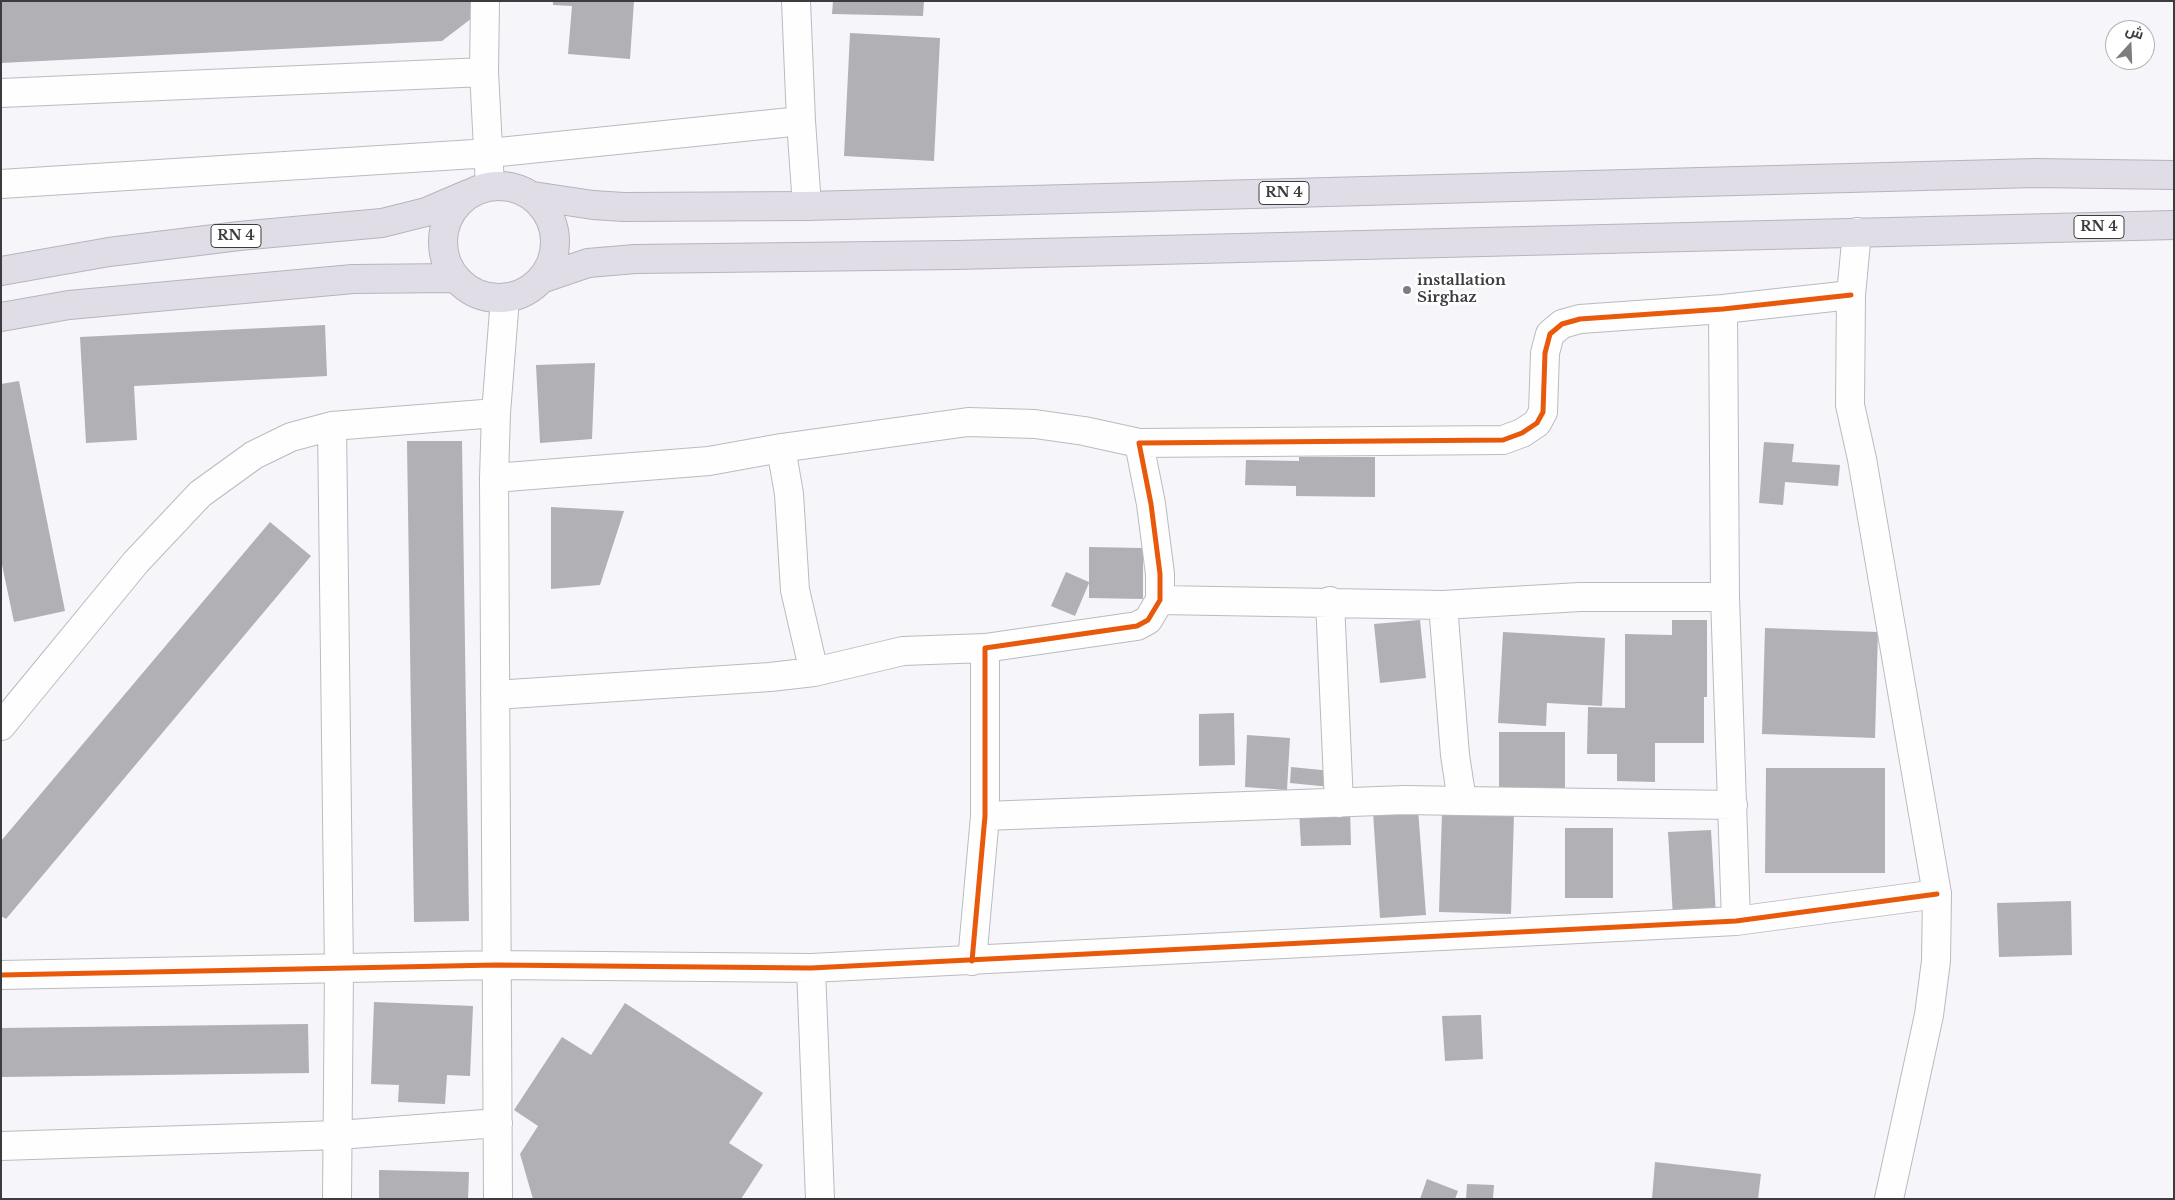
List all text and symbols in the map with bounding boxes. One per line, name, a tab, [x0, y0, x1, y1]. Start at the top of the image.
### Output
north arrow	[2105, 20, 2155, 70]
text: ش	[2123, 20, 2146, 43]
road number: RN 4	[1259, 182, 1309, 204]
road number: RN 4	[2074, 216, 2124, 238]
road number: RN 4	[211, 225, 261, 248]
place label: installation Sirghaz	[1417, 272, 1506, 307]
marker: installation Sirghaz	[1401, 284, 1413, 296]

